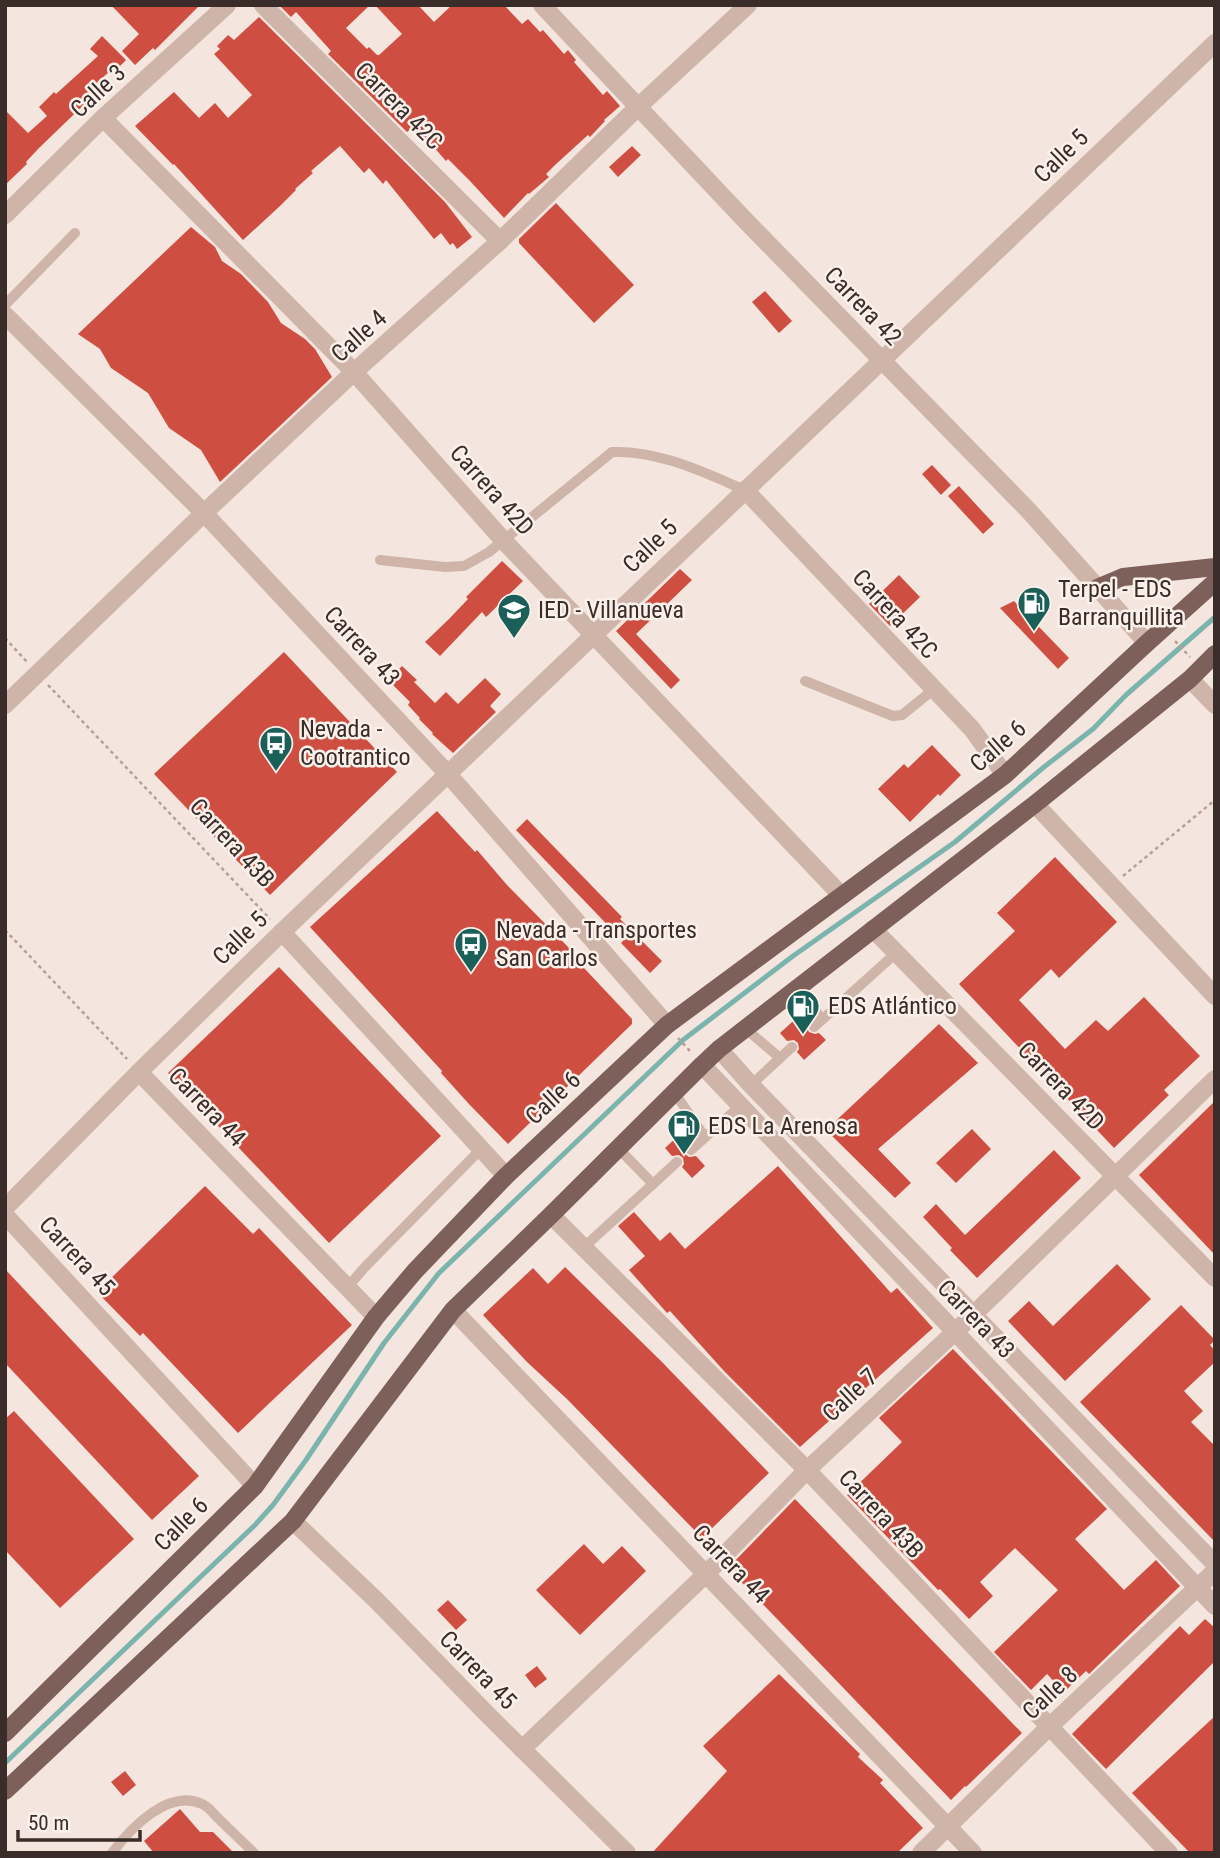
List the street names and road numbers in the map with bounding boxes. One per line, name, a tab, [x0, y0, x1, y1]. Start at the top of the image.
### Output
street label: Carrera 42C	[350, 57, 448, 155]
street label: Calle 3	[65, 59, 131, 123]
street label: Calle 5	[1028, 123, 1094, 189]
street label: Carrera 42	[819, 261, 907, 351]
street label: Calle 4	[326, 304, 393, 368]
street label: Carrera 42D	[444, 439, 540, 541]
street label: Calle 5	[617, 513, 683, 579]
street label: Carrera 42C	[847, 564, 943, 664]
street label: Carrera 43	[318, 601, 406, 691]
street label: Calle 6	[964, 714, 1032, 778]
street label: Carrera 43B	[184, 793, 280, 893]
street label: Calle 5	[207, 905, 273, 971]
street label: Carrera 42D	[1012, 1036, 1110, 1136]
street label: Carrera 44	[163, 1062, 251, 1152]
street label: Calle 6	[520, 1066, 586, 1130]
street label: Carrera 45	[33, 1211, 121, 1301]
street label: Carrera 43	[932, 1274, 1020, 1364]
street label: Calle 7	[817, 1363, 883, 1427]
street label: Carrera 43B	[833, 1464, 929, 1564]
street label: Calle 6	[148, 1491, 214, 1557]
street label: Carrera 44	[687, 1519, 775, 1609]
street label: Carrera 45	[434, 1625, 522, 1715]
street label: Calle 8	[1017, 1661, 1083, 1725]

